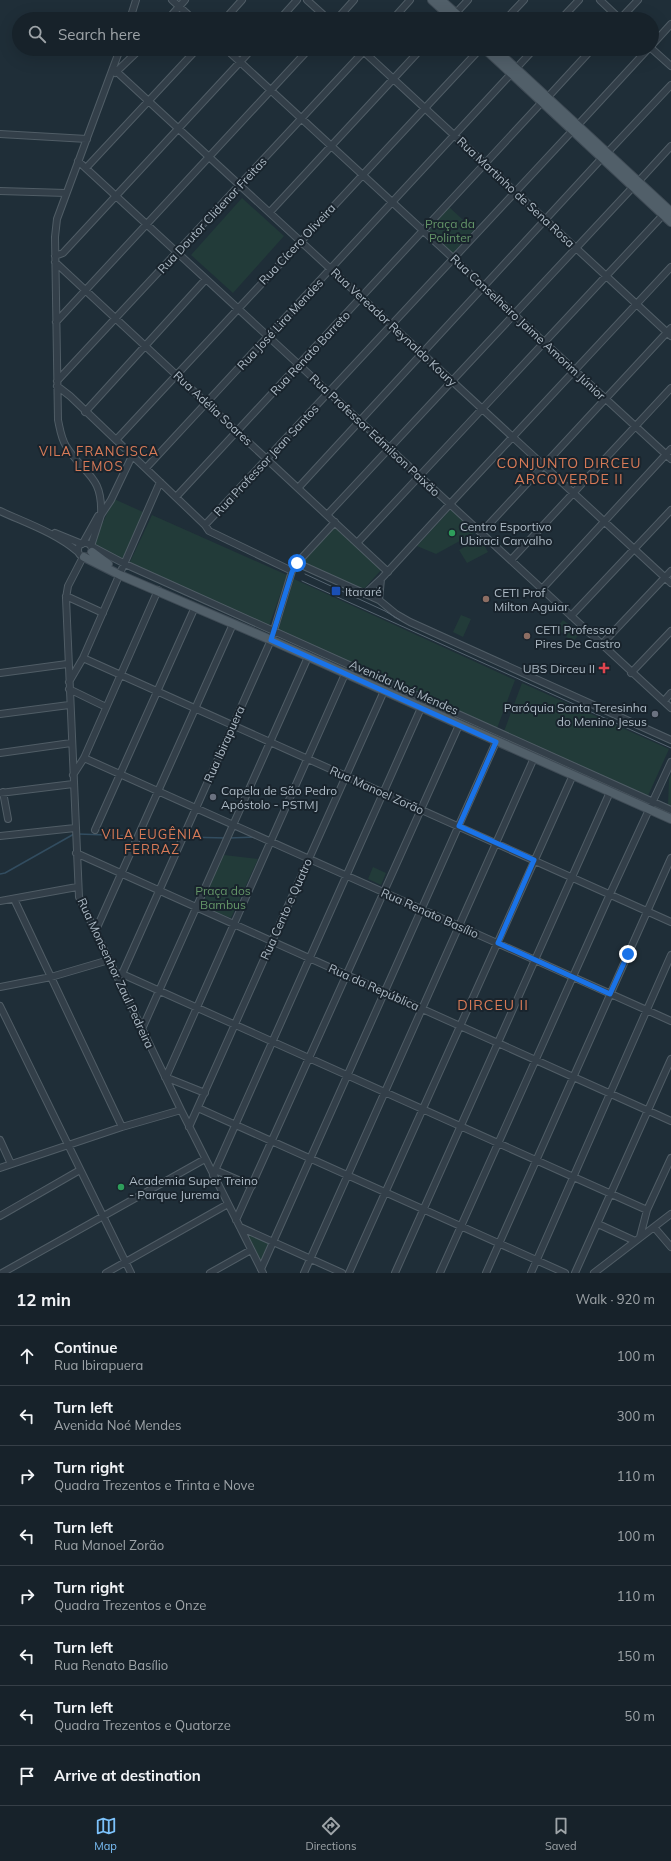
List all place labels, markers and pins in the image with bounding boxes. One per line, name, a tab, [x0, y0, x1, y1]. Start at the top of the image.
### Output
place label: Centro Esportivo Ubiraci Carvalho	[460, 519, 553, 548]
marker: Centro Esportivo Ubiraci Carvalho	[447, 528, 457, 538]
place label: Itararé	[345, 584, 382, 599]
marker: Itararé	[330, 585, 342, 597]
place label: CETI Prof Milton Aguiar	[494, 585, 569, 614]
marker: CETI Prof Milton Aguiar	[481, 594, 491, 604]
place label: CETI Professor Pires De Castro	[535, 622, 621, 651]
marker: CETI Professor Pires De Castro	[522, 631, 532, 641]
place label: UBS Dirceu II	[523, 661, 595, 676]
marker: UBS Dirceu II	[598, 662, 610, 674]
place label: Paróquia Santa Teresinha do Menino Jesus	[504, 700, 647, 729]
marker: Paróquia Santa Teresinha do Menino Jesus	[650, 709, 660, 719]
place label: Capela de São Pedro Apóstolo - PSTMJ	[221, 783, 337, 812]
marker: Capela de São Pedro Apóstolo - PSTMJ	[208, 792, 218, 802]
place label: Academia Super Treino - Parque Jurema	[129, 1173, 258, 1202]
marker: Academia Super Treino - Parque Jurema	[116, 1182, 126, 1192]

